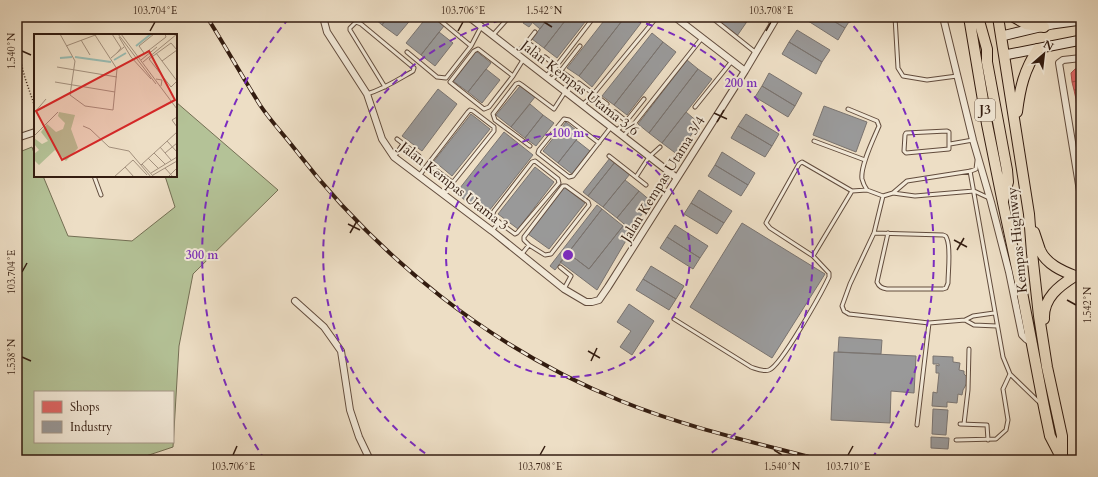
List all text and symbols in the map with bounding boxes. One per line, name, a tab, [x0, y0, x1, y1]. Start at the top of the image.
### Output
text: 103.704°E	[133, 4, 177, 18]
text: 103.706°E	[441, 4, 485, 18]
text: 1.542°N	[526, 4, 563, 18]
text: 103.708°E	[749, 4, 793, 18]
text: 1.540°N	[5, 32, 19, 69]
inset map	[34, 34, 177, 177]
north arrow	[1024, 34, 1064, 74]
street label: Jalan Kempas Utama 3/6	[515, 35, 643, 140]
text: N	[1041, 37, 1057, 55]
text: 200 m	[725, 75, 758, 91]
road number: J3	[975, 99, 995, 121]
street label: Jalan Kempas Utama 3/4	[615, 112, 710, 247]
text: 100 m	[552, 125, 585, 141]
street label: Jalan Kempas Utama 3	[394, 136, 512, 235]
street label: Kempas Highway	[1002, 185, 1032, 294]
text: 300 m	[186, 247, 219, 263]
centre of rings	[561, 248, 575, 262]
text: 103.704°E	[5, 250, 19, 294]
text: 1.542°N	[1081, 286, 1095, 323]
text: 1.538°N	[5, 338, 19, 375]
legend	[34, 391, 174, 443]
text: Shops	[70, 399, 99, 415]
text: Industry	[70, 419, 113, 435]
text: 103.706°E	[211, 460, 255, 474]
text: 103.708°E	[518, 460, 562, 474]
text: 1.540°N	[764, 460, 801, 474]
text: 103.710°E	[826, 460, 870, 474]

